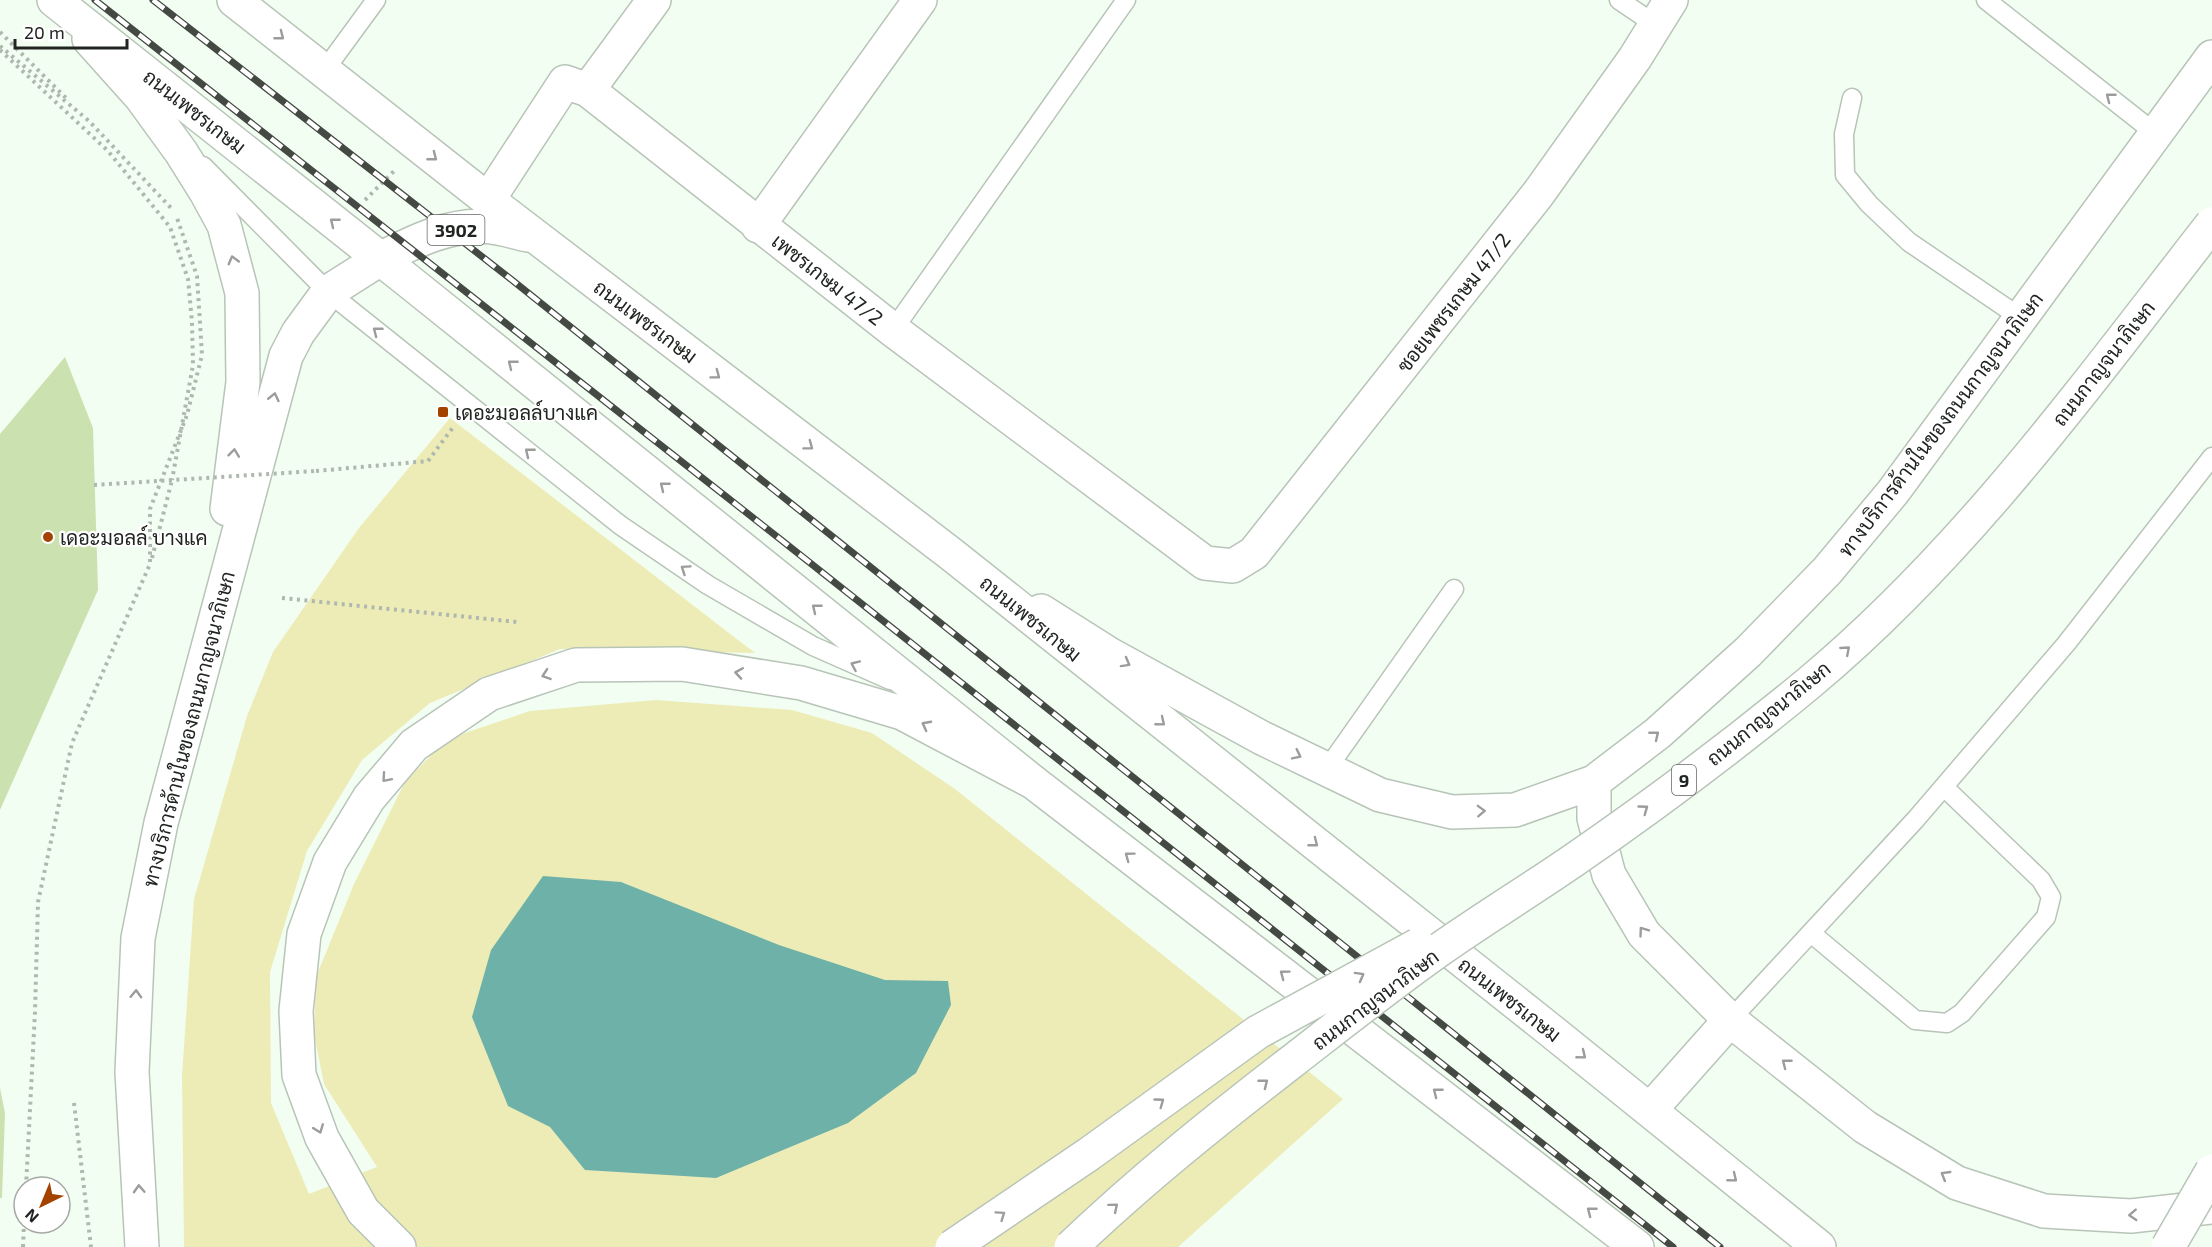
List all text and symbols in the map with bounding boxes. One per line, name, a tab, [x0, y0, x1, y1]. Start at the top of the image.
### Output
scale bar	[15, 12, 128, 50]
text: 20 m	[24, 21, 65, 43]
one-way arrow	[273, 29, 284, 40]
street label: ถนนเพชรเกษม	[139, 64, 251, 158]
one-way arrow	[2105, 94, 2116, 105]
one-way arrow	[426, 149, 437, 160]
road number: 3902	[428, 215, 484, 245]
one-way arrow	[330, 219, 341, 230]
street label: เพชรเกษม 47/2	[768, 228, 888, 330]
street label: ซอยเพชรเกษม 47/2	[1391, 228, 1515, 376]
one-way arrow	[228, 255, 240, 266]
street label: ถนนเพชรเกษม	[590, 274, 702, 368]
street label: ทางบริการด้านในของถนนกาญจนาภิเษก	[1833, 287, 2048, 562]
street label: ถนนกาญจนาภิเษก	[2047, 296, 2160, 431]
one-way arrow	[373, 327, 384, 338]
one-way arrow	[508, 360, 519, 371]
one-way arrow	[709, 367, 720, 378]
one-way arrow	[266, 392, 279, 402]
place label: เดอะมอลล์บางแค	[455, 399, 598, 424]
marker: เดอะมอลล์บางแค	[436, 405, 450, 419]
one-way arrow	[803, 439, 814, 450]
one-way arrow	[227, 449, 240, 458]
one-way arrow	[525, 449, 536, 460]
one-way arrow	[660, 482, 671, 493]
place label: เดอะมอลล์ บางแค	[60, 524, 207, 549]
marker: เดอะมอลล์ บางแค	[41, 530, 55, 544]
one-way arrow	[681, 565, 692, 576]
street label: ทางบริการด้านในของถนนกาญจนาภิเษก	[137, 569, 240, 890]
street label: ถนนเพชรเกษม	[976, 570, 1086, 666]
one-way arrow	[812, 604, 823, 615]
one-way arrow	[1840, 646, 1850, 657]
one-way arrow	[1119, 656, 1130, 667]
street label: ถนนกาญจนาภิเษก	[1701, 656, 1835, 771]
one-way arrow	[850, 660, 861, 672]
one-way arrow	[542, 667, 552, 680]
one-way arrow	[735, 667, 745, 680]
one-way arrow	[1154, 714, 1165, 725]
one-way arrow	[922, 721, 932, 732]
one-way arrow	[1648, 731, 1659, 742]
one-way arrow	[1291, 747, 1302, 759]
road number: 9	[1672, 765, 1696, 795]
one-way arrow	[382, 771, 393, 782]
one-way arrow	[1477, 805, 1486, 818]
one-way arrow	[1637, 806, 1648, 817]
one-way arrow	[1307, 835, 1318, 846]
one-way arrow	[1125, 852, 1136, 863]
one-way arrow	[1639, 926, 1650, 937]
street label: ถนนกาญจนาภิเษก	[1307, 944, 1444, 1055]
street label: ถนนเพชรเกษม	[1454, 952, 1566, 1046]
one-way arrow	[1280, 971, 1291, 982]
one-way arrow	[1354, 972, 1365, 983]
one-way arrow	[129, 989, 142, 998]
one-way arrow	[1575, 1048, 1586, 1059]
one-way arrow	[1781, 1060, 1792, 1071]
one-way arrow	[1258, 1079, 1269, 1090]
one-way arrow	[1433, 1088, 1444, 1099]
one-way arrow	[1154, 1098, 1165, 1109]
one-way arrow	[312, 1123, 324, 1134]
one-way arrow	[1727, 1170, 1738, 1181]
one-way arrow	[1941, 1171, 1951, 1183]
north arrow	[12, 1175, 72, 1235]
one-way arrow	[133, 1184, 146, 1193]
one-way arrow	[1107, 1203, 1118, 1214]
text: N	[21, 1205, 42, 1227]
one-way arrow	[1587, 1208, 1598, 1219]
one-way arrow	[2129, 1209, 2138, 1222]
one-way arrow	[994, 1211, 1005, 1222]

